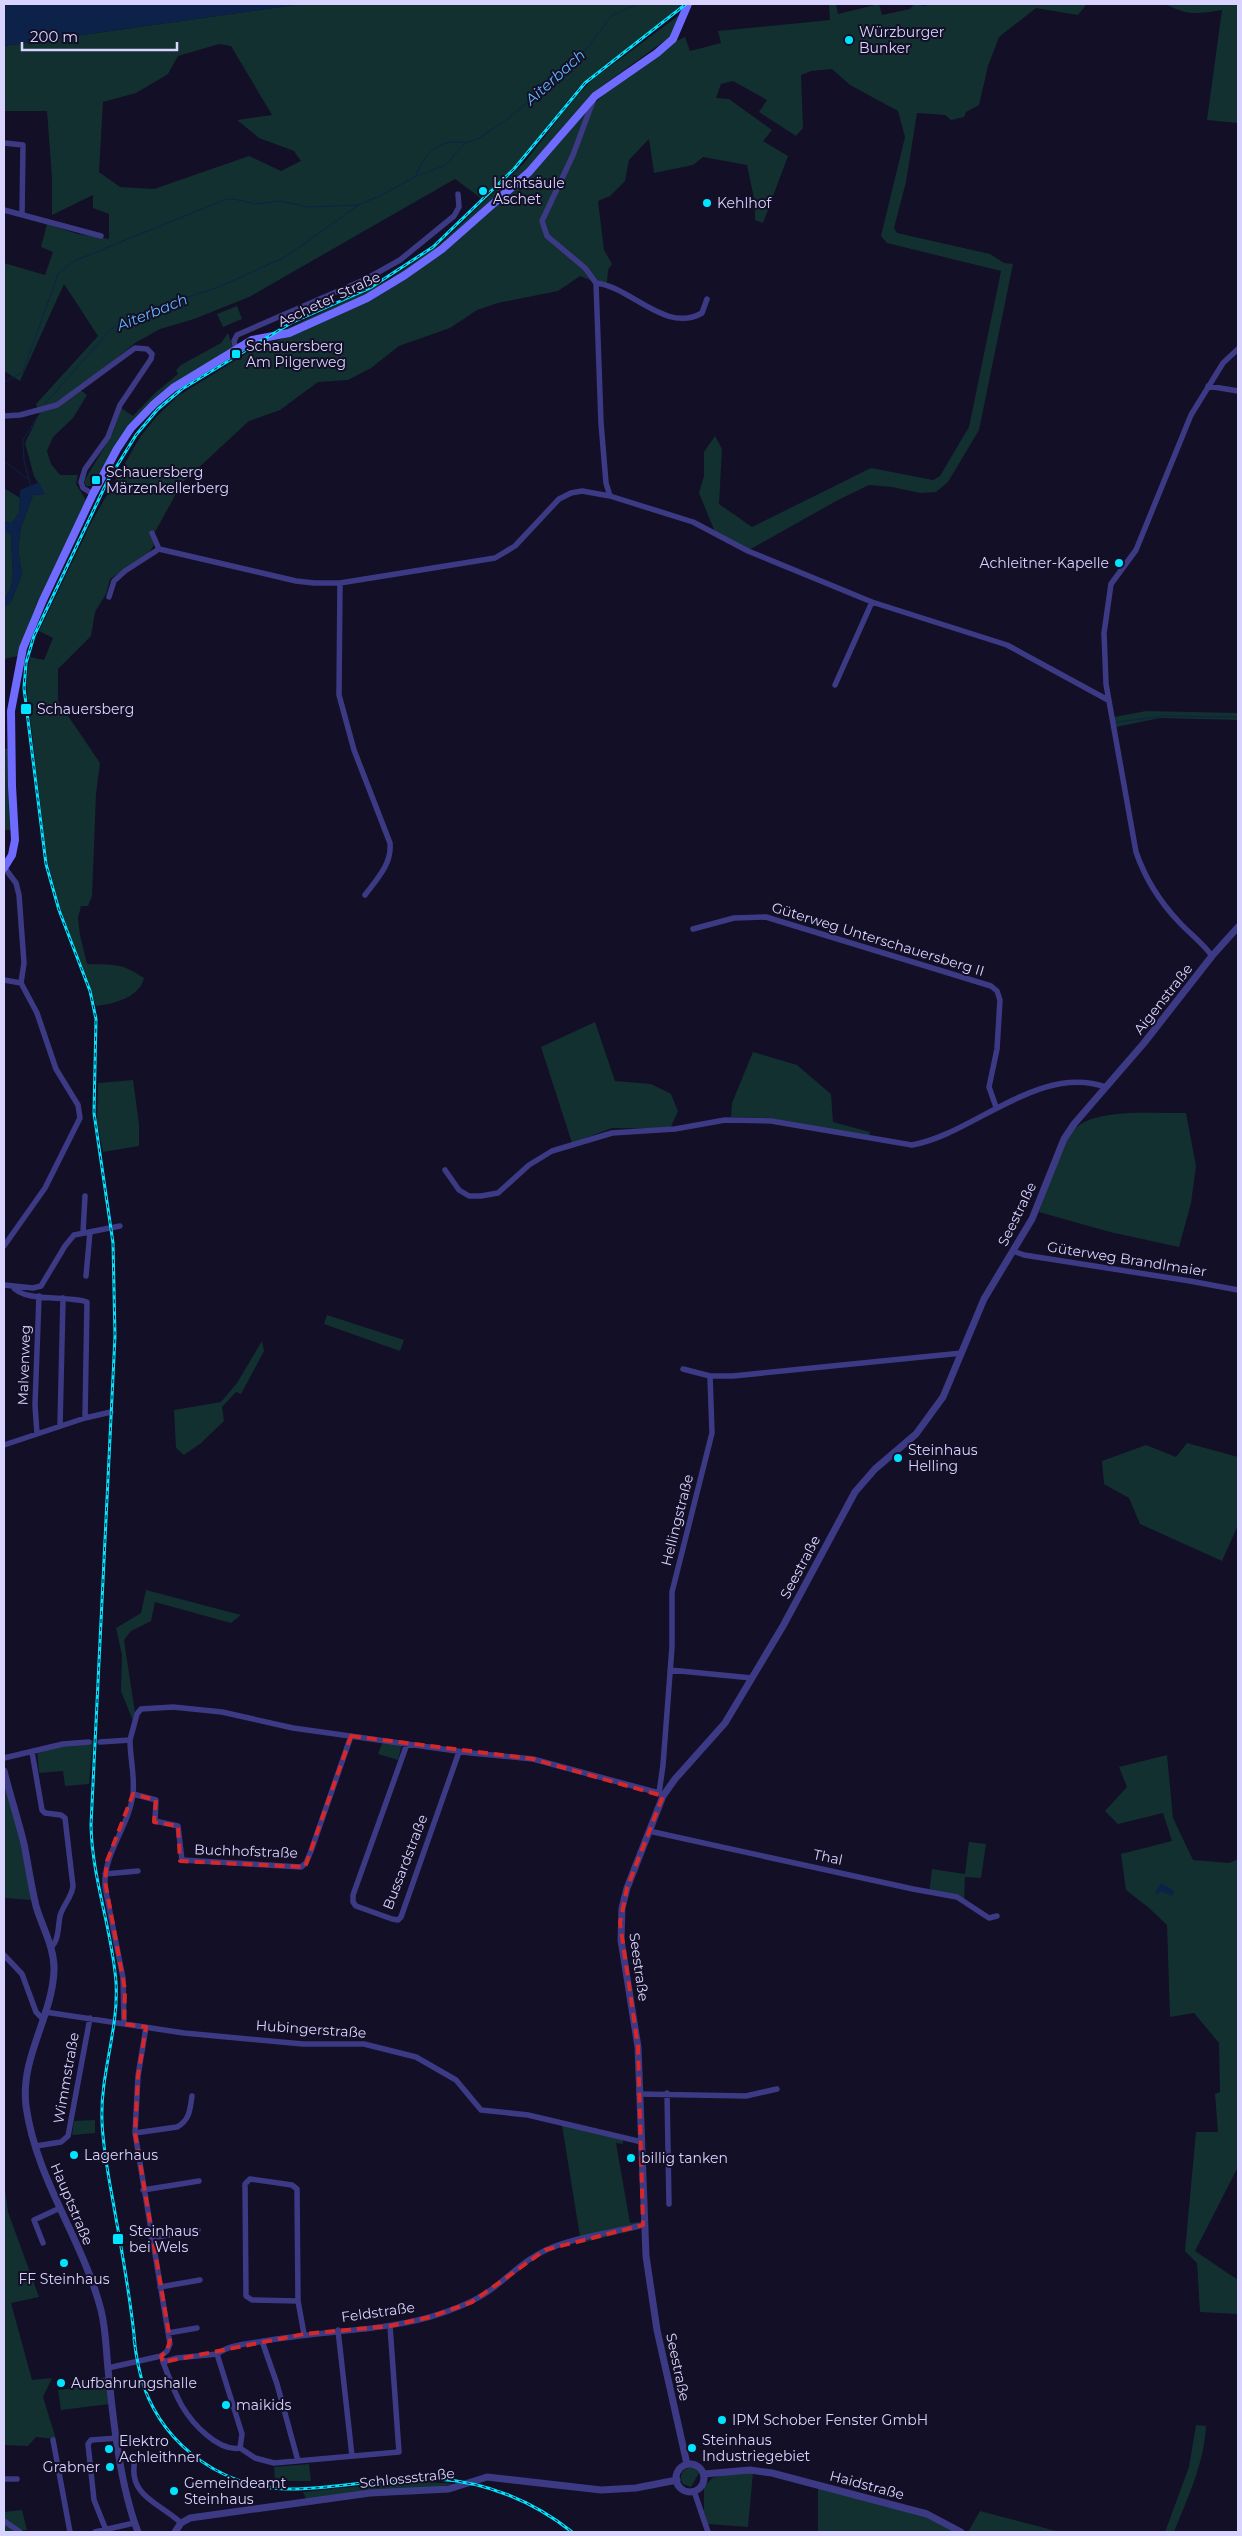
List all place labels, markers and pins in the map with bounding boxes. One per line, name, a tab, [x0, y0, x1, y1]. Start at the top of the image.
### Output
place label: Würzburger Bunker	[859, 23, 945, 57]
marker: Würzburger Bunker	[843, 34, 855, 46]
place label: Lichtsäule Aschet	[493, 174, 565, 208]
marker: Lichtsäule Aschet	[477, 185, 489, 197]
place label: Kehlhof	[717, 194, 773, 212]
marker: Kehlhof	[701, 197, 713, 209]
place label: Schauersberg Am Pilgerweg	[246, 337, 346, 371]
marker: Schauersberg Am Pilgerweg	[230, 348, 242, 360]
place label: Schauersberg Märzenkellerberg	[106, 463, 229, 497]
marker: Schauersberg Märzenkellerberg	[90, 474, 102, 486]
place label: Achleitner-Kapelle	[980, 554, 1109, 572]
marker: Achleitner-Kapelle	[1113, 557, 1125, 569]
place label: Schauersberg	[37, 700, 134, 718]
marker: Schauersberg	[19, 702, 33, 716]
place label: Steinhaus Helling	[908, 1441, 978, 1475]
marker: Steinhaus Helling	[892, 1452, 904, 1464]
place label: Lagerhaus	[84, 2146, 158, 2164]
marker: Lagerhaus	[68, 2149, 80, 2161]
place label: billig tanken	[641, 2149, 728, 2167]
marker: billig tanken	[625, 2152, 637, 2164]
place label: Steinhaus bei Wels	[129, 2222, 199, 2256]
marker: Steinhaus bei Wels	[111, 2232, 125, 2246]
marker: FF Steinhaus	[58, 2257, 70, 2269]
place label: FF Steinhaus	[18, 2270, 110, 2288]
place label: Aufbahrungshalle	[71, 2374, 197, 2392]
marker: Aufbahrungshalle	[55, 2377, 67, 2389]
place label: maikids	[236, 2396, 292, 2414]
marker: maikids	[220, 2399, 232, 2411]
place label: IPM Schober Fenster GmbH	[732, 2411, 928, 2429]
marker: IPM Schober Fenster GmbH	[716, 2414, 728, 2426]
place label: Steinhaus Industriegebiet	[702, 2431, 811, 2465]
place label: Elektro Achleithner	[119, 2432, 201, 2466]
marker: Steinhaus Industriegebiet	[686, 2442, 698, 2454]
marker: Elektro Achleithner	[103, 2443, 115, 2455]
place label: Grabner	[43, 2458, 100, 2476]
marker: Grabner	[104, 2461, 116, 2473]
place label: Gemeindeamt Steinhaus	[184, 2474, 287, 2508]
marker: Gemeindeamt Steinhaus	[168, 2485, 180, 2497]

